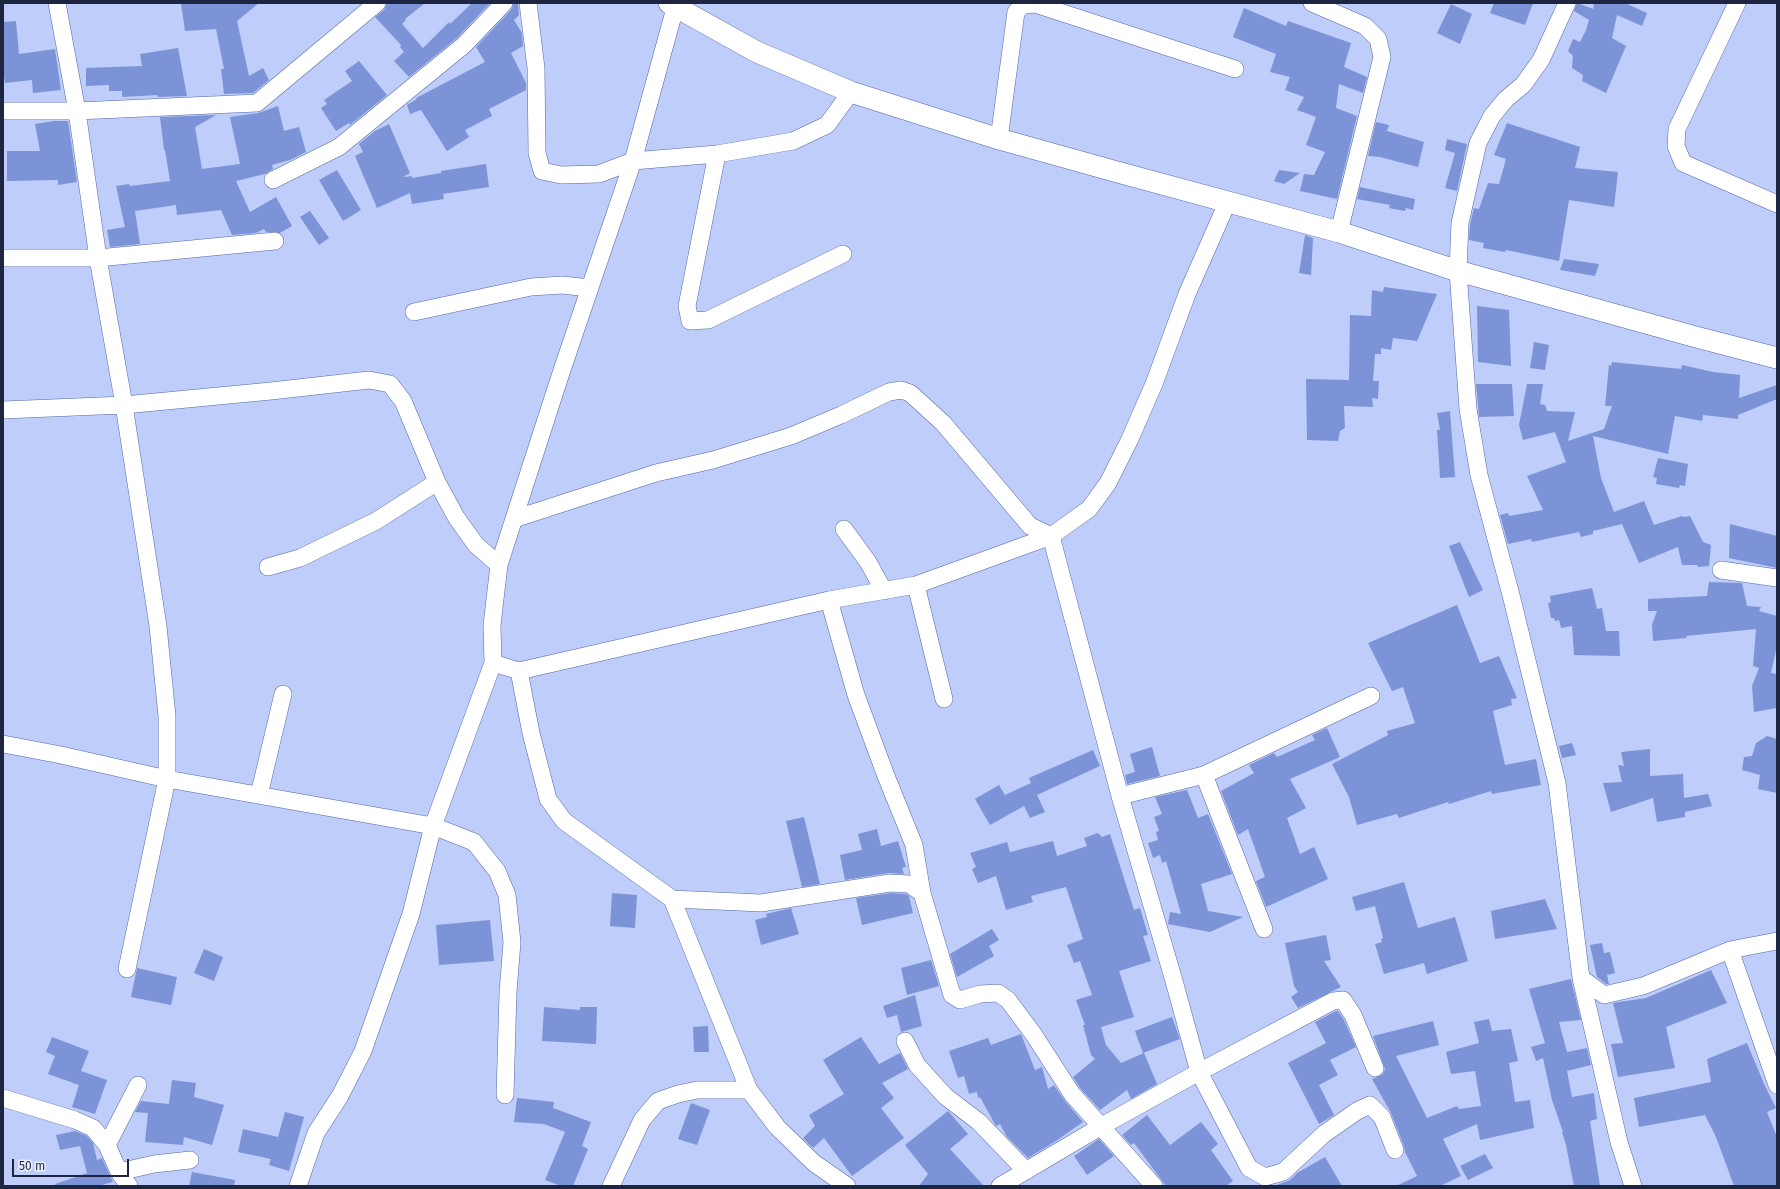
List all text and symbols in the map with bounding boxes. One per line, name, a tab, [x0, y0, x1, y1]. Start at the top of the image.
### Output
scale bar	[14, 1151, 131, 1177]
text: 50 m	[19, 1159, 45, 1173]

